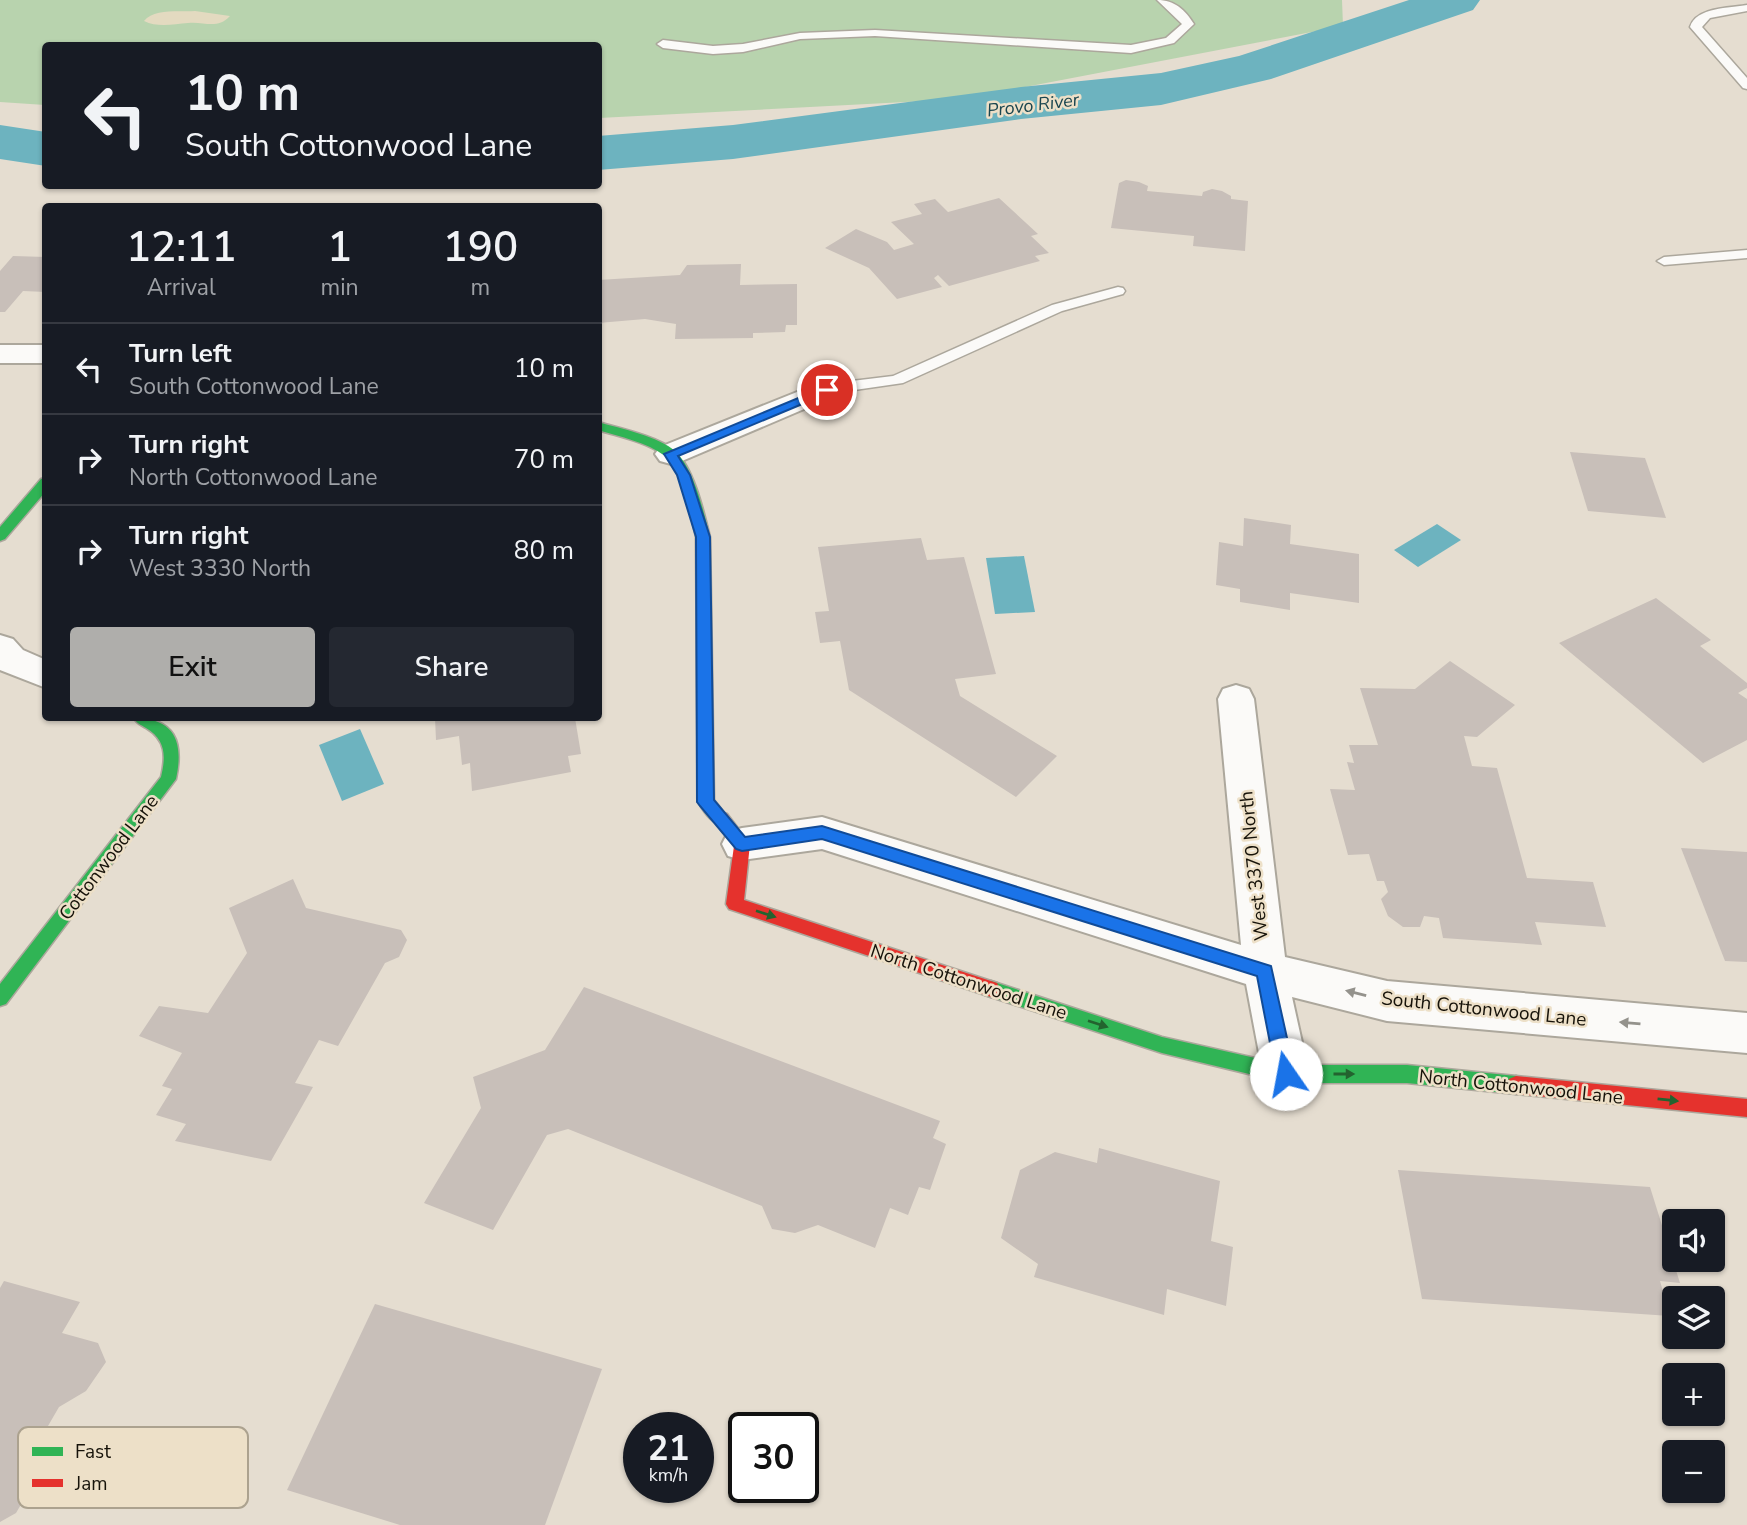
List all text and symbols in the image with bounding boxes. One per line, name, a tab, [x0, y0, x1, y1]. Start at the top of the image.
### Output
text: 10 m	[185, 60, 300, 127]
icon: left	[70, 70, 161, 161]
water label: Provo River	[986, 87, 1081, 123]
text: South Cottonwood Lane	[185, 124, 532, 167]
text: 12:11	[126, 219, 237, 276]
text: 1	[327, 219, 352, 276]
text: 190	[442, 219, 518, 276]
text: Arrival	[147, 272, 216, 303]
text: min	[321, 272, 359, 303]
text: m	[470, 272, 490, 303]
text: Turn left	[129, 336, 232, 371]
icon: left	[70, 350, 108, 388]
text: 10 m	[514, 351, 574, 386]
pin	[797, 360, 857, 420]
text: South Cottonwood Lane	[129, 371, 379, 402]
icon: arrive	[808, 371, 846, 409]
text: Turn right	[129, 427, 248, 462]
icon: right	[70, 441, 108, 479]
text: 70 m	[514, 442, 574, 477]
text: North Cottonwood Lane	[129, 462, 378, 493]
text: Turn right	[129, 518, 248, 553]
icon: right	[70, 532, 108, 570]
text: 80 m	[514, 533, 574, 568]
text: West 3330 North	[129, 553, 311, 584]
button: Exit	[70, 627, 315, 707]
button: Share	[329, 627, 574, 707]
street label: Cottonwood Lane	[53, 789, 165, 926]
street label: West 3370 North	[1233, 790, 1275, 942]
one-way arrow	[755, 910, 776, 920]
street label: North Cottonwood Lane	[867, 938, 1070, 1026]
street label: South Cottonwood Lane	[1380, 985, 1588, 1033]
one-way arrow	[1344, 987, 1366, 998]
one-way arrow	[1619, 1017, 1641, 1028]
one-way arrow	[1088, 1019, 1109, 1029]
position arrow	[1249, 1037, 1323, 1111]
street label: North Cottonwood Lane	[1417, 1063, 1624, 1111]
one-way arrow	[1333, 1068, 1355, 1080]
one-way arrow	[1657, 1095, 1679, 1106]
map controls	[1662, 1209, 1725, 1503]
button: sound	[1662, 1209, 1725, 1272]
button: layers	[1662, 1286, 1725, 1349]
button: +	[1662, 1363, 1725, 1426]
speed limit sign: 30	[728, 1412, 819, 1503]
text: 21	[647, 1425, 690, 1472]
legend	[18, 1427, 248, 1508]
text: Fast	[75, 1439, 111, 1465]
button: −	[1662, 1440, 1725, 1503]
text: km/h	[649, 1463, 688, 1487]
text: Jam	[74, 1471, 108, 1497]

